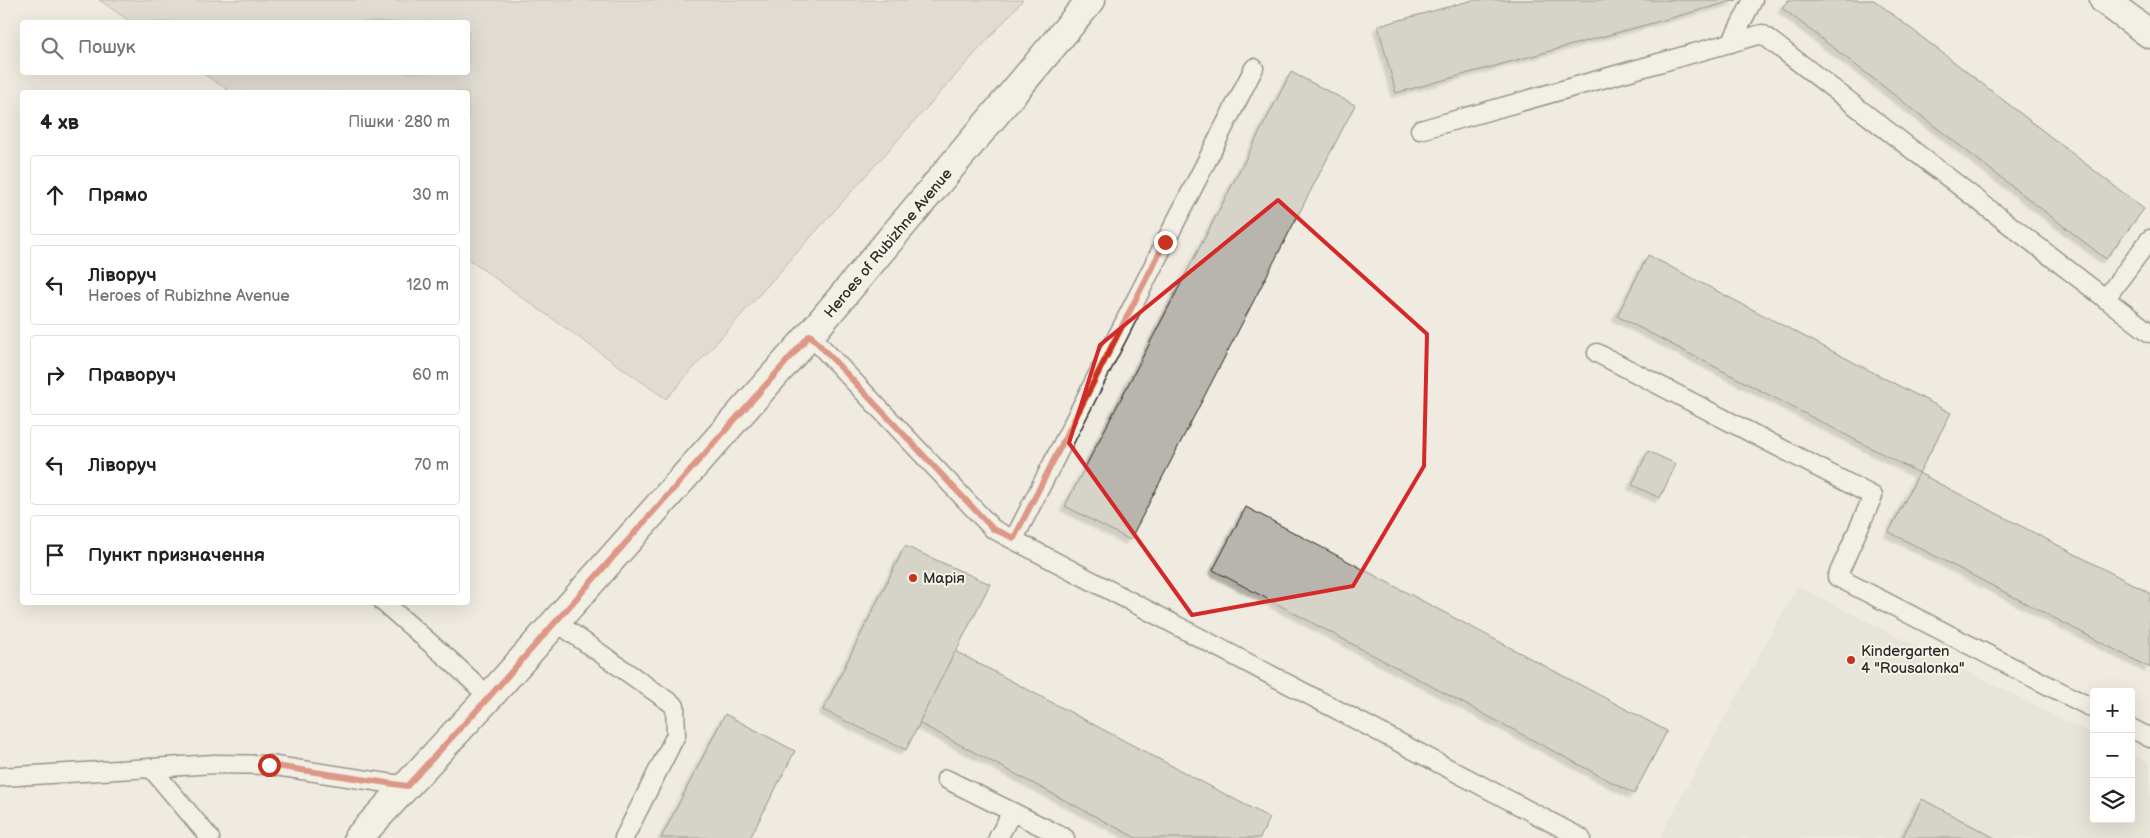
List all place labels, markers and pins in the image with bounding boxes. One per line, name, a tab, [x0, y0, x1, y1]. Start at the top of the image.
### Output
place label: Марія	[923, 569, 965, 588]
marker: Марія	[907, 572, 919, 584]
place label: Kindergarten 4 "Rousalonka"	[1861, 642, 1965, 678]
marker: Kindergarten 4 "Rousalonka"	[1845, 654, 1857, 666]

